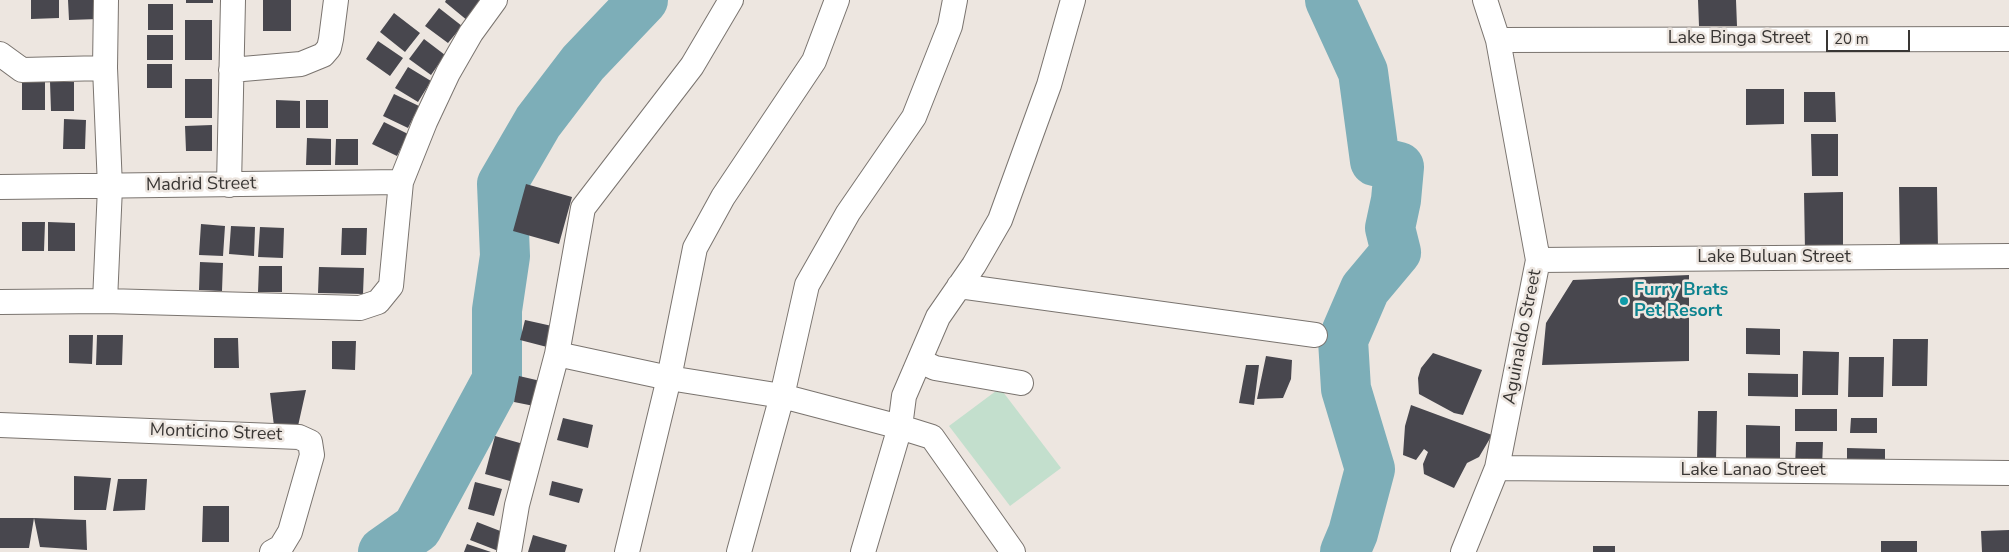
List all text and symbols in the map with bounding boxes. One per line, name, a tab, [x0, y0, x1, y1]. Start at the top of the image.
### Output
scale bar	[1829, 20, 1913, 52]
street label: Lake Binga Street	[1668, 28, 1810, 50]
text: 20 m	[1834, 29, 1869, 49]
street label: Madrid Street	[146, 173, 256, 197]
street label: Lake Buluan Street	[1697, 247, 1851, 269]
street label: Aguinaldo Street	[1499, 268, 1547, 406]
place label: Furry Brats Pet Resort	[1634, 280, 1728, 322]
marker: Furry Brats Pet Resort	[1618, 295, 1630, 307]
street label: Monticino Street	[149, 420, 283, 446]
street label: Lake Lanao Street	[1680, 460, 1826, 482]

